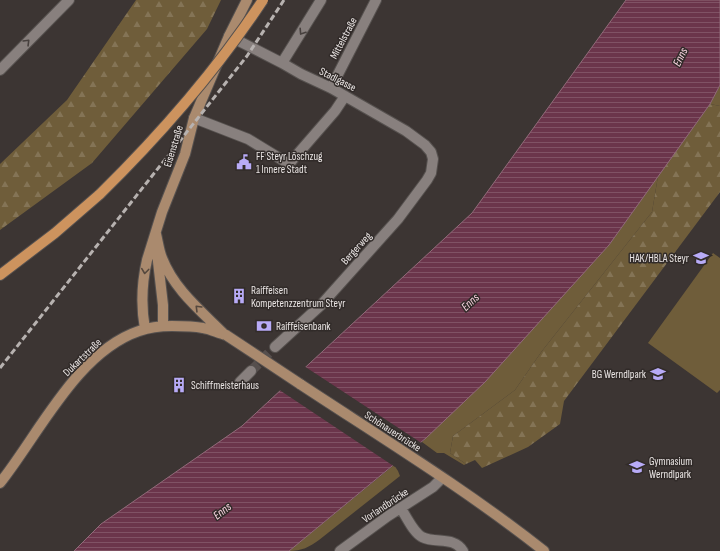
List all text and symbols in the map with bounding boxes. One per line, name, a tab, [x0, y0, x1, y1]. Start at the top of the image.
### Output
street label: Mittelstraße	[327, 15, 360, 61]
one-way arrow	[300, 28, 307, 35]
one-way arrow	[22, 39, 30, 47]
water label: Enns	[670, 45, 692, 69]
street label: Stadlgasse	[317, 65, 358, 94]
street label: Eisenstraße	[161, 124, 186, 169]
place label: FF Steyr Löschzug 1 Innere Stadt	[256, 150, 323, 176]
public building icon: FF Steyr Löschzug 1 Innere Stadt	[235, 153, 253, 171]
street label: Bergerweg	[338, 229, 375, 267]
school or university icon: HAK/HBLA Steyr	[692, 249, 710, 267]
place label: HAK/HBLA Steyr	[629, 252, 689, 265]
one-way arrow	[141, 268, 150, 274]
place label: Raiffeisen Kompetenzzentrum Steyr	[251, 284, 345, 310]
building icon: Raiffeisen Kompetenzzentrum Steyr	[230, 287, 248, 305]
water label: Enns	[458, 290, 483, 314]
one-way arrow	[195, 305, 203, 313]
bank icon: Raiffeisenbank	[255, 317, 273, 335]
place label: Raiffeisenbank	[276, 320, 331, 333]
street label: Dukartstraße	[60, 336, 104, 379]
school or university icon: BG Werndlpark	[649, 365, 667, 383]
place label: BG Werndlpark	[592, 368, 647, 381]
building icon: Schiffmeisterhaus	[170, 376, 188, 394]
place label: Schiffmeisterhaus	[191, 379, 259, 392]
street label: Schönauerbrücke	[362, 408, 423, 454]
place label: Gymnasium Werndlpark	[649, 455, 692, 481]
school or university icon: Gymnasium Werndlpark	[628, 458, 646, 476]
street label: Vorlandbrücke	[360, 485, 411, 526]
water label: Enns	[210, 499, 235, 523]

